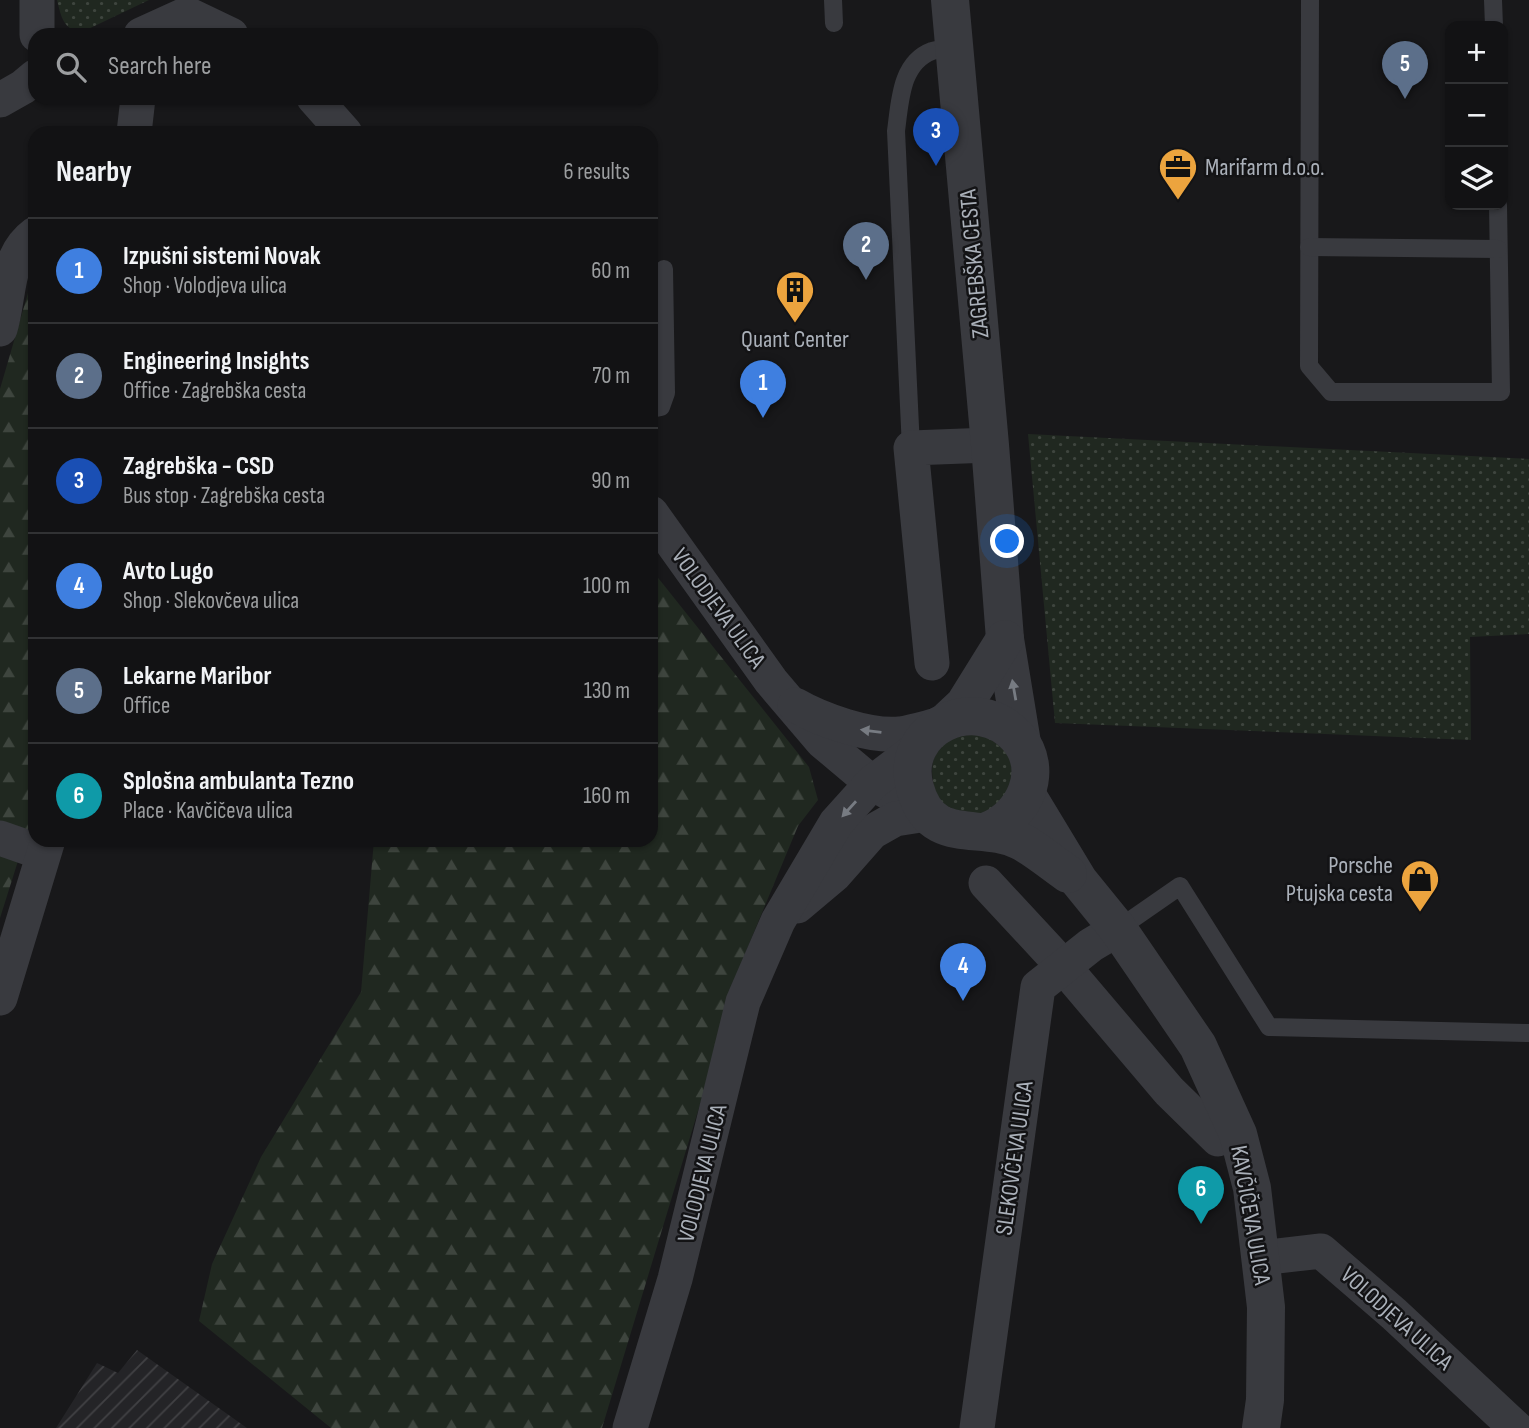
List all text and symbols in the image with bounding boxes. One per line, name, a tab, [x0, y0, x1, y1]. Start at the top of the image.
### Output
map controls	[1445, 21, 1508, 210]
button: +	[1445, 21, 1508, 84]
search box	[28, 28, 658, 105]
pin: 5	[1382, 41, 1428, 99]
icon: search	[52, 48, 90, 86]
text: Search here	[108, 51, 211, 82]
button: −	[1445, 84, 1508, 147]
pin: 3	[913, 108, 959, 166]
office icon: Marifarm d.o.o.	[1157, 146, 1199, 201]
button: layers	[1445, 147, 1508, 210]
place label: Marifarm d.o.o.	[1205, 153, 1325, 182]
text: Nearby	[56, 154, 132, 190]
text: 6 results	[564, 158, 630, 186]
street label: ZAGREBŠKA CESTA	[953, 187, 995, 340]
pin: 2	[843, 222, 889, 280]
text: Izpušni sistemi Novak	[123, 241, 321, 272]
text: 1	[74, 257, 84, 285]
text: 60 m	[591, 257, 630, 285]
building icon: Quant Center	[774, 269, 816, 324]
text: Shop · Volodjeva ulica	[123, 272, 287, 300]
place label: Quant Center	[741, 325, 849, 354]
text: Engineering Insights	[123, 346, 310, 377]
pin: 1	[740, 360, 786, 418]
text: 2	[74, 362, 84, 390]
text: 70 m	[592, 362, 630, 390]
text: Office · Zagrebška cesta	[123, 377, 306, 405]
text: Zagrebška - CSD	[123, 451, 274, 482]
text: 3	[74, 467, 84, 495]
text: 90 m	[591, 467, 630, 495]
text: Bus stop · Zagrebška cesta	[123, 482, 325, 510]
your location	[990, 524, 1024, 558]
street label: VOLODJEVA ULICA	[665, 543, 772, 674]
text: Avto Lugo	[123, 556, 214, 587]
text: 4	[74, 572, 84, 600]
text: 100 m	[583, 572, 630, 600]
text: Shop · Slekovčeva ulica	[123, 587, 299, 615]
text: Lekarne Maribor	[123, 661, 272, 692]
text: 5	[74, 677, 84, 705]
text: 130 m	[584, 677, 630, 705]
one-way arrow	[1008, 679, 1019, 701]
text: Office	[123, 692, 170, 720]
one-way arrow	[860, 725, 882, 736]
text: Splošna ambulanta Tezno	[123, 766, 354, 797]
text: 6	[74, 782, 84, 810]
text: 160 m	[583, 782, 630, 810]
text: Place · Kavčičeva ulica	[123, 797, 293, 825]
one-way arrow	[841, 800, 857, 818]
place label: Porsche Ptujska cesta	[1286, 851, 1393, 908]
shop icon: Porsche Ptujska cesta	[1399, 858, 1441, 913]
pin: 4	[940, 943, 986, 1001]
street label: SLEKOVČEVA ULICA	[989, 1079, 1040, 1237]
street label: VOLODJEVA ULICA	[671, 1100, 734, 1245]
street label: KAVČIČEVA ULICA	[1224, 1143, 1277, 1288]
pin: 6	[1178, 1166, 1224, 1224]
street label: VOLODJEVA ULICA	[1335, 1260, 1459, 1377]

